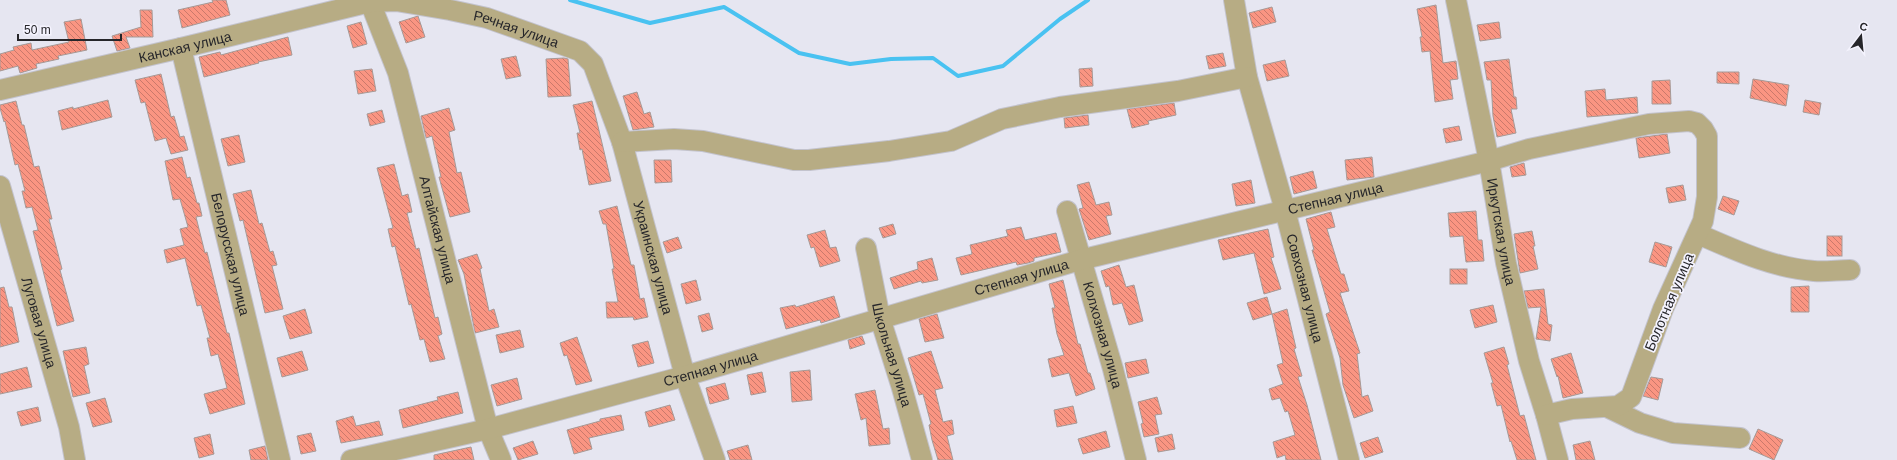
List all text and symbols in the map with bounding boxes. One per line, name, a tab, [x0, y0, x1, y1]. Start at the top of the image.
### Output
street label: Речная улица	[472, 7, 561, 51]
scale bar	[18, 16, 121, 42]
north arrow	[1841, 16, 1881, 56]
text: С	[1858, 20, 1869, 33]
text: 50 m	[24, 23, 51, 37]
street label: Канская улица	[137, 28, 233, 66]
street label: Алтайская улица	[416, 174, 459, 286]
street label: Иркутская улица	[1484, 177, 1519, 287]
street label: Степная улица	[1286, 179, 1385, 217]
street label: Белорусская улица	[208, 191, 253, 317]
street label: Украинская улица	[630, 199, 676, 316]
street label: Совхозная улица	[1283, 232, 1327, 344]
street label: Болотная улица	[1641, 251, 1697, 353]
street label: Степная улица	[972, 256, 1070, 299]
street label: Луговая улица	[18, 275, 60, 370]
street label: Колхозная улица	[1080, 280, 1126, 390]
street label: Школьная улица	[869, 302, 915, 409]
street label: Степная улица	[662, 347, 760, 389]

